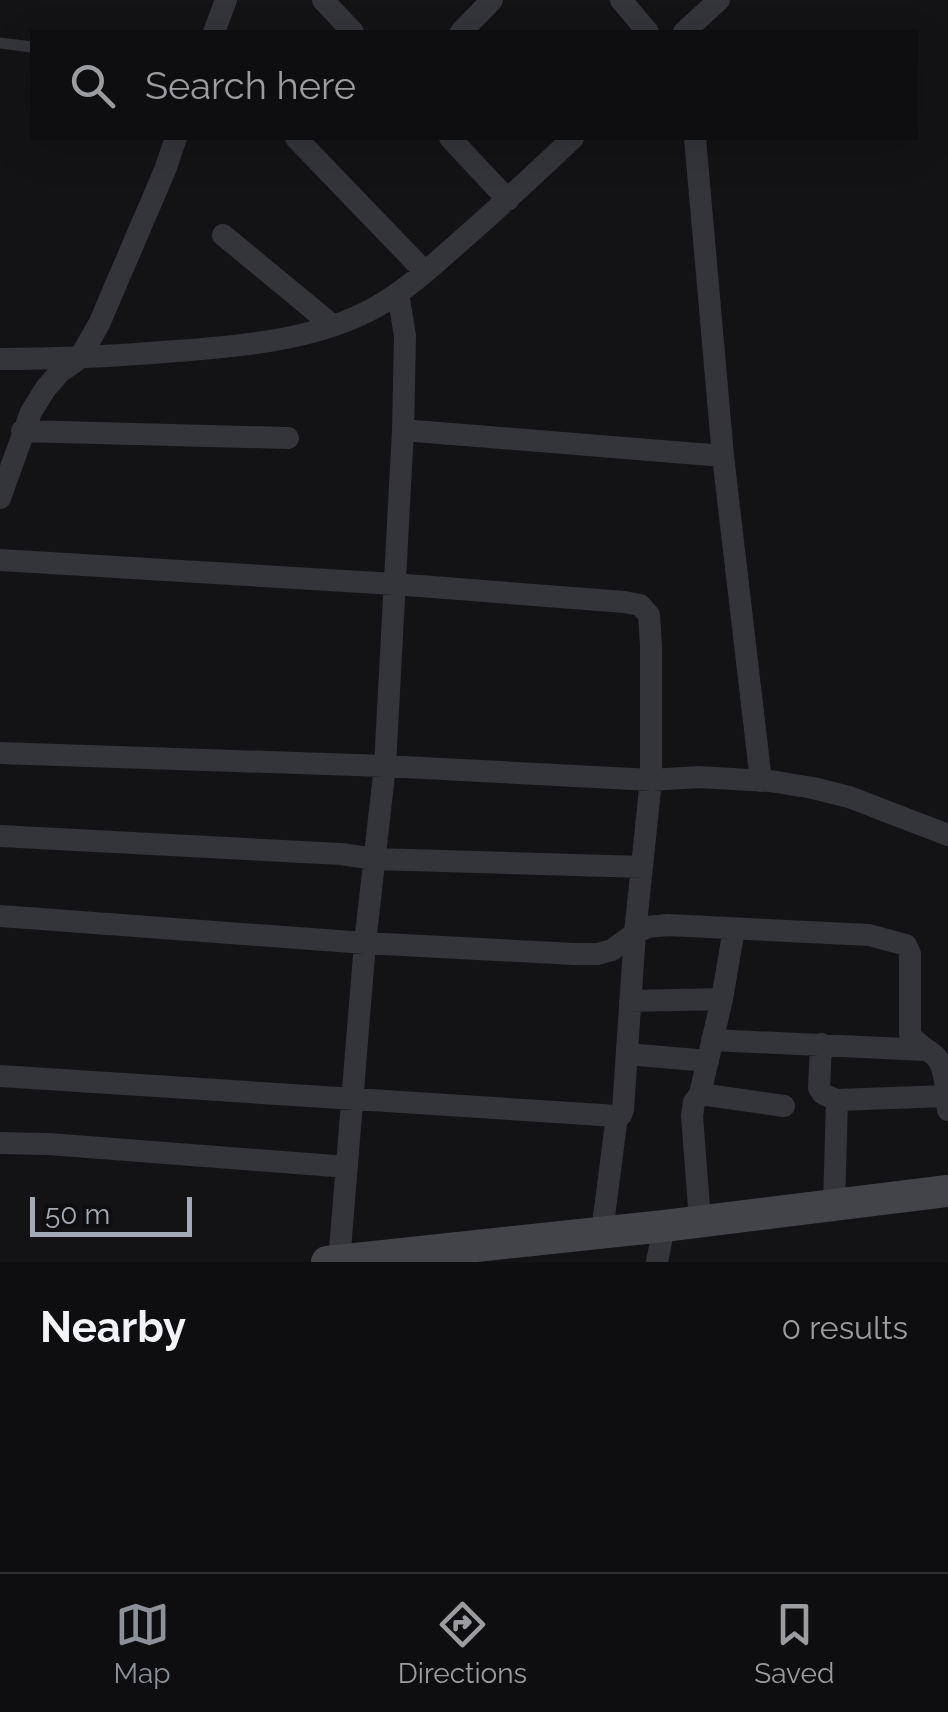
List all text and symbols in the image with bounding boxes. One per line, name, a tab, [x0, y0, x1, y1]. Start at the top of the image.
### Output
search box	[30, 30, 918, 140]
icon: search	[65, 58, 120, 113]
text: Search here	[145, 63, 356, 108]
scale bar	[30, 1192, 192, 1236]
text: 50 m	[45, 1198, 110, 1231]
text: Nearby	[40, 1303, 186, 1352]
text: 0 results	[781, 1309, 908, 1346]
tab: Map	[114, 1597, 171, 1690]
tab: Directions	[398, 1597, 527, 1690]
tab: Saved	[754, 1597, 834, 1690]

